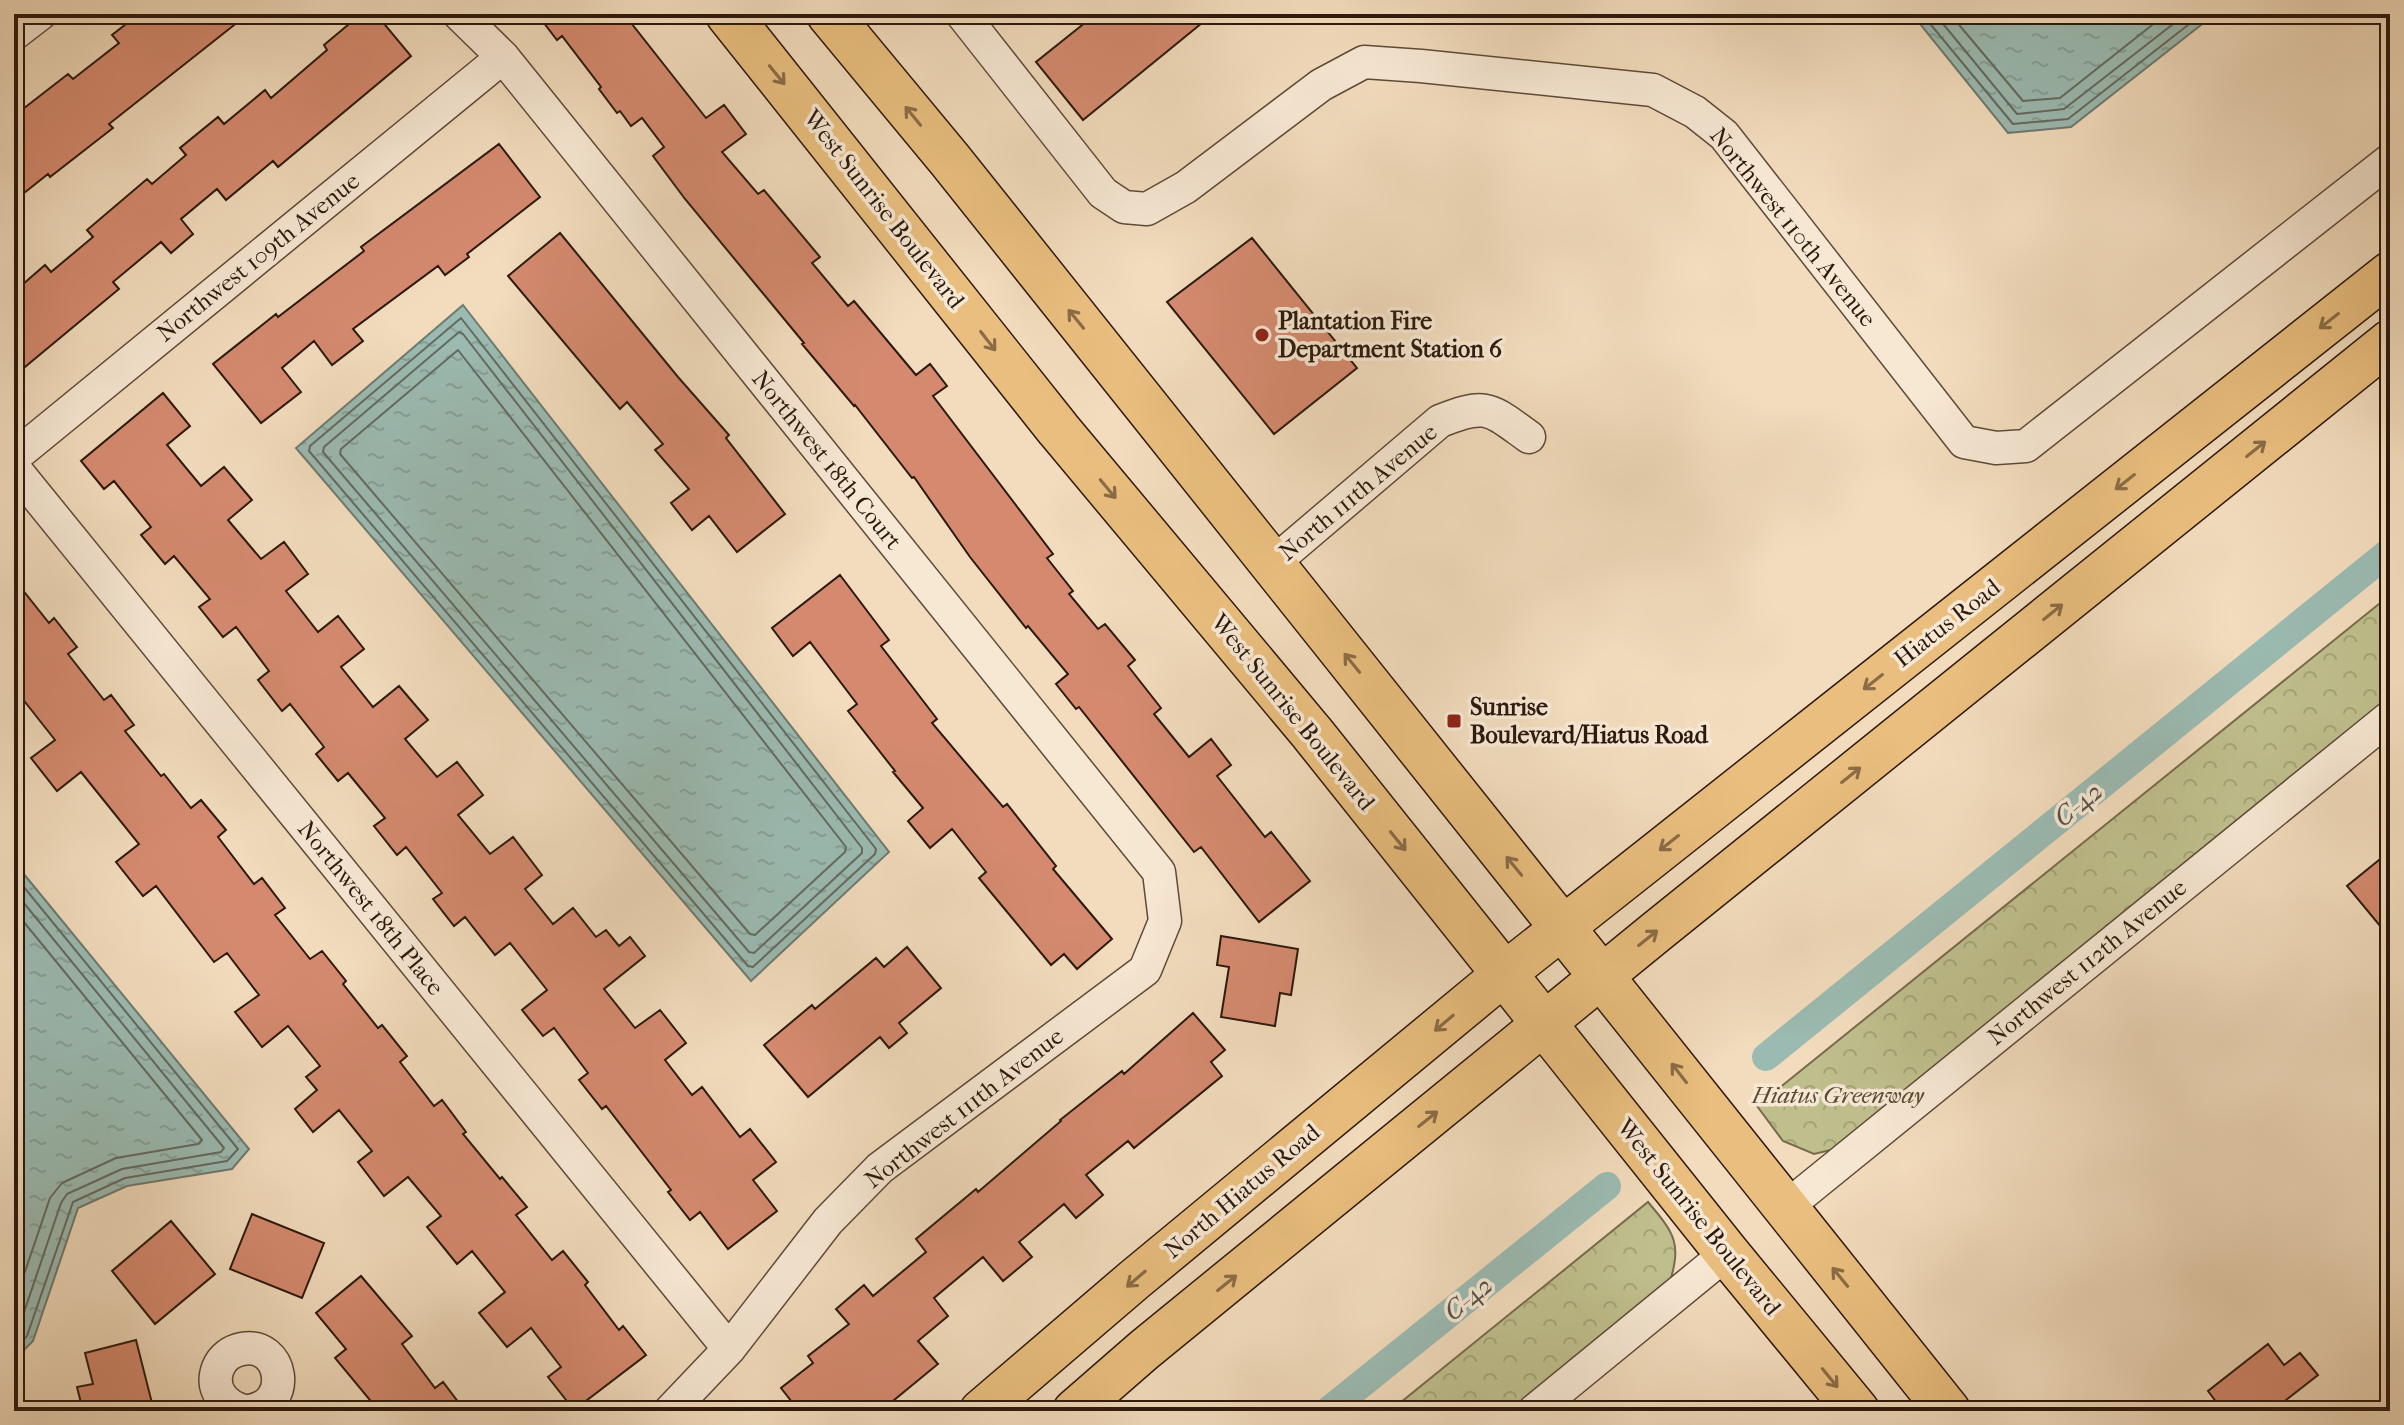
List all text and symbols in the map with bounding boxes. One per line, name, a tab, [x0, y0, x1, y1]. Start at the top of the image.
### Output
one-way arrow	[769, 64, 786, 85]
street label: West Sunrise Boulevard	[797, 103, 971, 315]
one-way arrow	[904, 106, 922, 127]
street label: Northwest 110th Avenue	[1704, 122, 1882, 332]
street label: Northwest 109th Avenue	[151, 167, 365, 347]
place label: Plantation Fire Department Station 6	[1278, 307, 1503, 363]
one-way arrow	[1067, 309, 1085, 329]
one-way arrow	[2319, 312, 2340, 330]
marker: Plantation Fire Department Station 6	[1253, 326, 1271, 344]
one-way arrow	[980, 330, 997, 351]
street label: Northwest 18th Court	[746, 365, 908, 555]
street label: North 111th Avenue	[1273, 418, 1443, 566]
one-way arrow	[2245, 440, 2265, 458]
one-way arrow	[2115, 474, 2136, 491]
one-way arrow	[1099, 478, 1117, 499]
street label: Hiatus Road	[1888, 572, 2006, 673]
one-way arrow	[2042, 604, 2063, 621]
street label: West Sunrise Boulevard	[1205, 607, 1381, 817]
one-way arrow	[1343, 653, 1360, 674]
one-way arrow	[1863, 673, 1884, 690]
place label: Sunrise Boulevard/Hiatus Road	[1470, 693, 1709, 749]
marker: Sunrise Boulevard/Hiatus Road	[1445, 712, 1463, 730]
one-way arrow	[1840, 767, 1861, 785]
water label: C-42	[2048, 775, 2109, 833]
street label: Northwest 18th Place	[292, 815, 450, 1001]
one-way arrow	[1389, 830, 1407, 851]
one-way arrow	[1659, 835, 1680, 852]
one-way arrow	[1505, 856, 1523, 877]
street label: Northwest 112th Avenue	[1982, 873, 2192, 1051]
one-way arrow	[1637, 930, 1658, 947]
one-way arrow	[1434, 1015, 1455, 1032]
street label: Northwest 111th Avenue	[859, 1022, 1069, 1194]
one-way arrow	[1670, 1063, 1687, 1084]
park label: Hiatus Greenway	[1751, 1081, 1925, 1109]
one-way arrow	[1418, 1110, 1439, 1128]
street label: West Sunrise Boulevard	[1611, 1112, 1787, 1322]
street label: North Hiatus Road	[1159, 1117, 1326, 1264]
one-way arrow	[1831, 1267, 1849, 1288]
water label: C-42	[1438, 1269, 1499, 1327]
one-way arrow	[1126, 1270, 1147, 1288]
one-way arrow	[1216, 1274, 1237, 1291]
one-way arrow	[1821, 1368, 1839, 1388]

